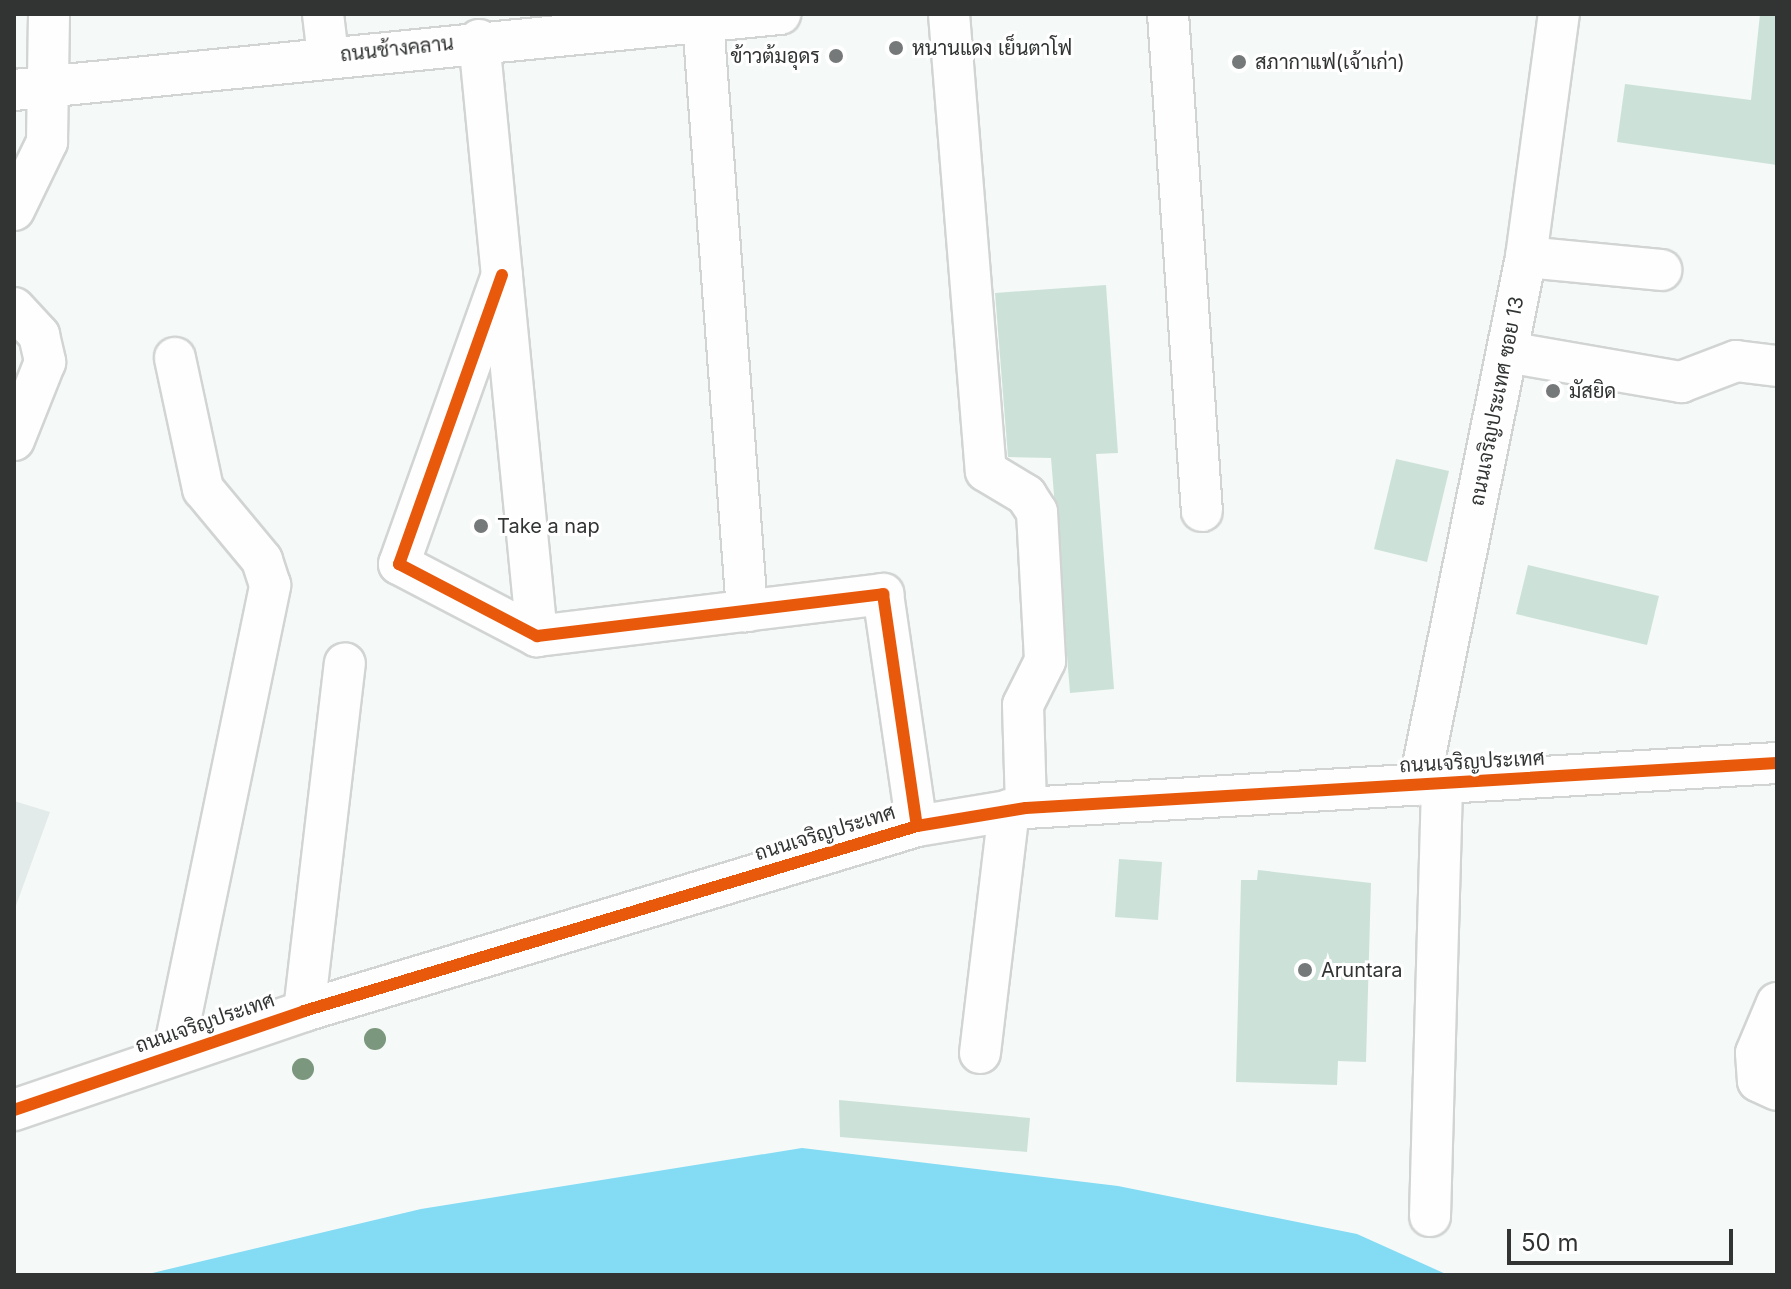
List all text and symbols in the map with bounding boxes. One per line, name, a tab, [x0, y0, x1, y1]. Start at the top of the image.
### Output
street label: ถนนช้างคลาน	[339, 31, 455, 67]
place label: หนานแดง เย็นตาโฟ	[912, 36, 1072, 60]
marker: หนานแดง เย็นตาโฟ	[887, 39, 905, 57]
place label: ข้าวต้มอุดร	[731, 44, 820, 68]
marker: ข้าวต้มอุดร	[827, 47, 845, 65]
place label: สภากาแฟ(เจ้าเก่า)	[1255, 50, 1405, 74]
marker: สภากาแฟ(เจ้าเก่า)	[1230, 53, 1248, 71]
street label: ถนนเจริญประเทศ ซอย 13	[1465, 294, 1529, 508]
place label: มัสยิด	[1569, 379, 1616, 403]
marker: มัสยิด	[1544, 382, 1562, 400]
place label: Take a nap	[497, 514, 600, 538]
marker: Take a nap	[472, 517, 490, 535]
street label: ถนนเจริญประเทศ	[1399, 746, 1545, 778]
street label: ถนนเจริญประเทศ	[752, 800, 898, 866]
place label: Aruntara	[1321, 958, 1403, 982]
marker: Aruntara	[1296, 961, 1314, 979]
street label: ถนนเจริญประเทศ	[132, 988, 278, 1058]
scale bar	[1511, 1213, 1737, 1263]
text: 50 m	[1521, 1228, 1579, 1257]

